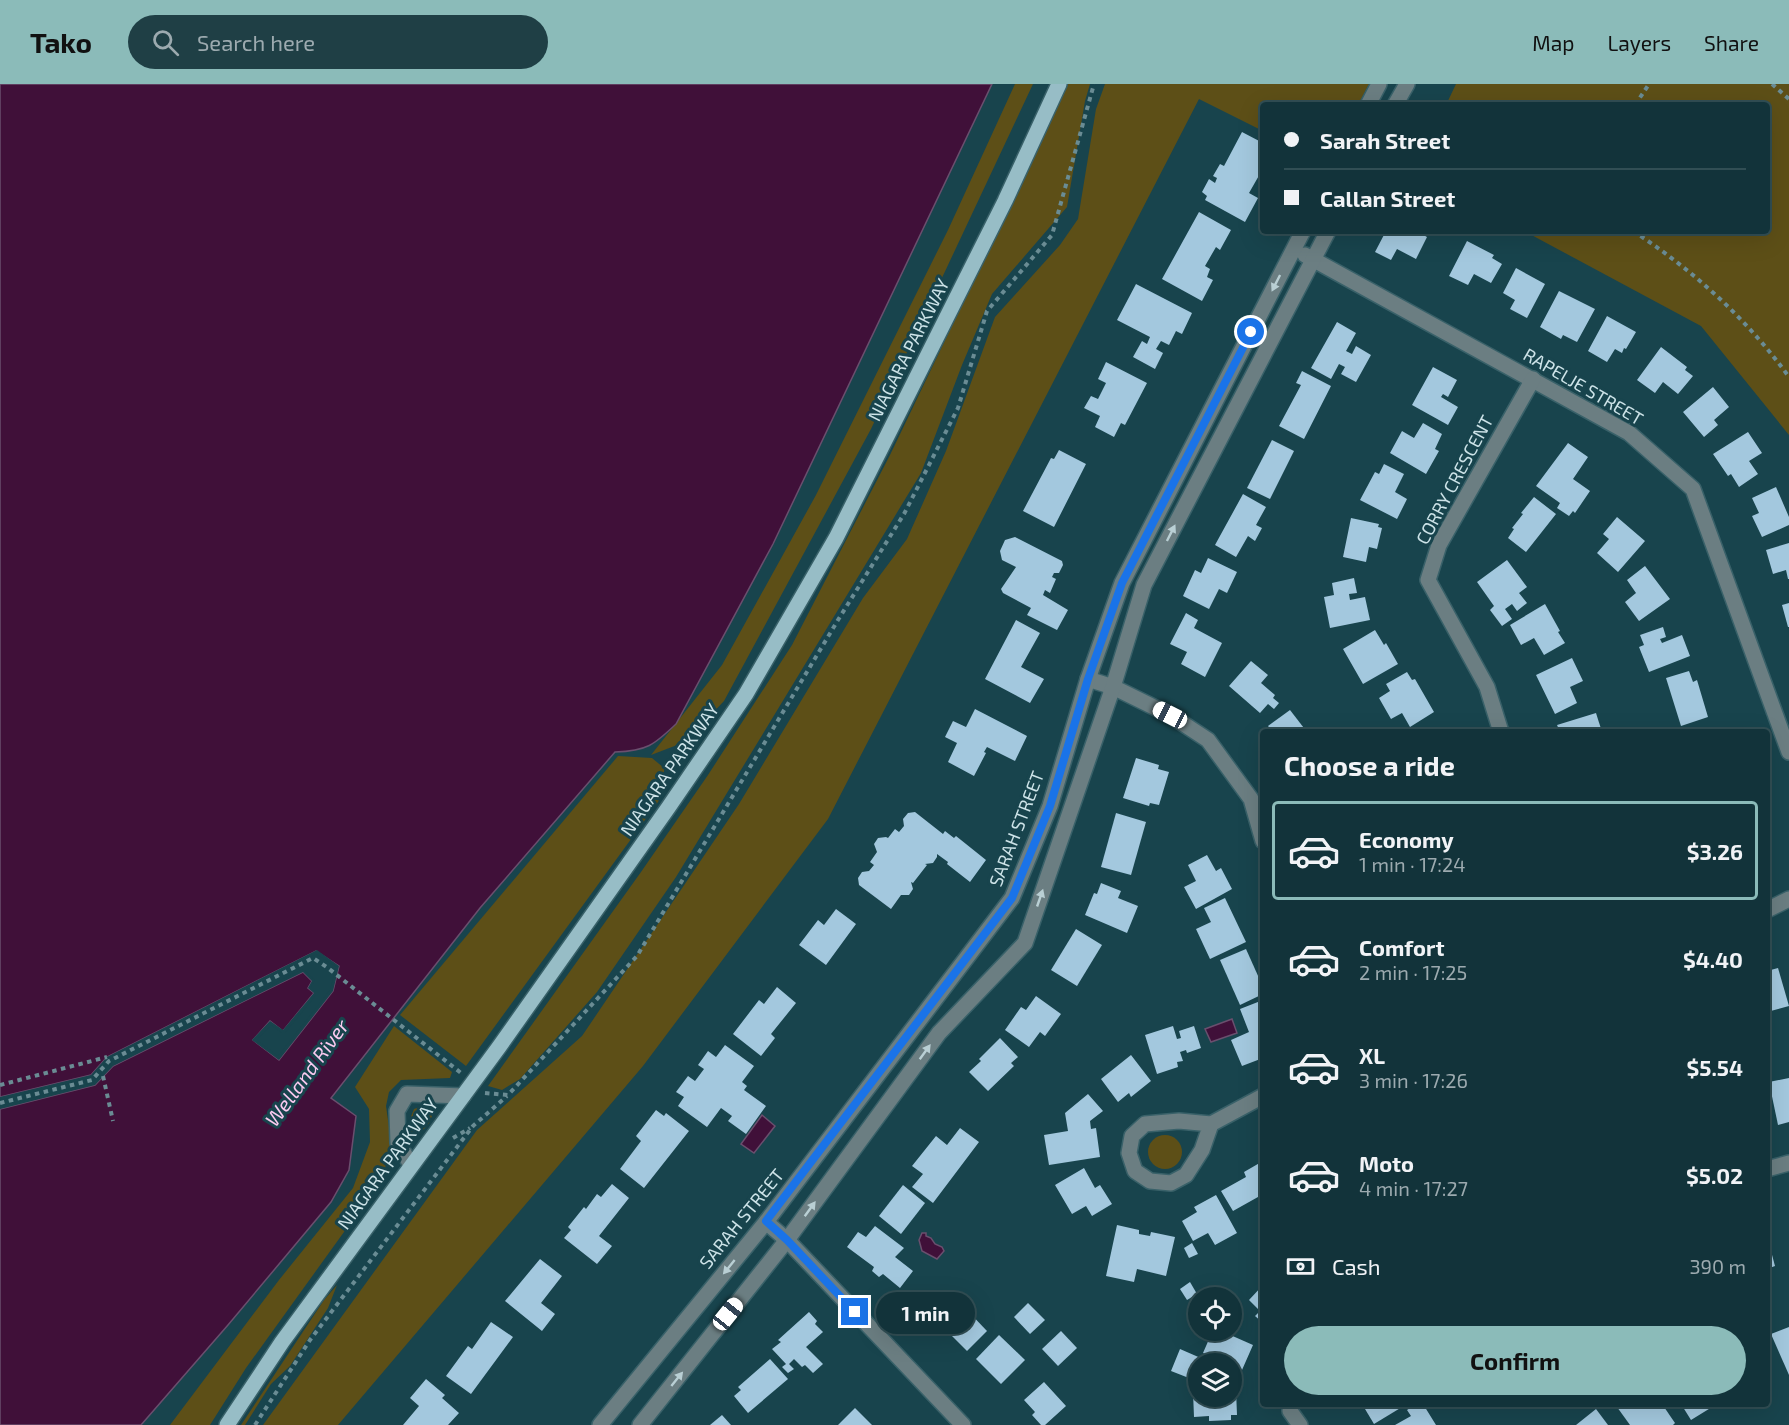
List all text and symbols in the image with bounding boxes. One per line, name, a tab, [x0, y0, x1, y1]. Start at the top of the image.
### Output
search box	[128, 15, 548, 69]
text: Tako	[30, 25, 92, 59]
icon: search	[149, 26, 182, 59]
text: Search here	[197, 29, 315, 55]
text: Map	[1532, 30, 1574, 55]
text: Layers	[1607, 30, 1671, 55]
text: Share	[1704, 30, 1759, 55]
text: Sarah Street	[1320, 127, 1450, 153]
text: Callan Street	[1320, 185, 1455, 211]
street label: NIAGARA PARKWAY	[863, 274, 954, 424]
one-way arrow	[1271, 275, 1281, 292]
route start	[1237, 318, 1264, 345]
street label: RAPELJE STREET	[1520, 343, 1648, 430]
street label: CORRY CRESCENT	[1411, 411, 1498, 548]
one-way arrow	[1166, 525, 1176, 542]
street label: NIAGARA PARKWAY	[615, 698, 724, 840]
car	[1150, 699, 1190, 731]
text: Choose a ride	[1284, 749, 1455, 781]
street label: SARAH STREET	[984, 767, 1048, 890]
icon: car	[1287, 824, 1341, 878]
text: Economy	[1359, 826, 1454, 852]
text: $3.26	[1687, 838, 1743, 864]
text: 1 min · 17:24	[1359, 852, 1466, 876]
one-way arrow	[1036, 889, 1045, 907]
icon: car	[1287, 932, 1341, 986]
text: Comfort	[1359, 934, 1444, 960]
text: $4.40	[1683, 946, 1743, 972]
text: 2 min · 17:25	[1359, 960, 1467, 984]
water label: Welland River	[259, 1013, 354, 1131]
icon: car	[1287, 1040, 1341, 1094]
text: XL	[1359, 1042, 1385, 1068]
one-way arrow	[919, 1045, 931, 1061]
text: $5.54	[1687, 1054, 1743, 1080]
text: 3 min · 17:26	[1359, 1068, 1468, 1092]
street label: NIAGARA PARKWAY	[332, 1093, 443, 1233]
icon: car	[1287, 1148, 1341, 1202]
text: Moto	[1359, 1150, 1414, 1176]
text: $5.02	[1686, 1162, 1743, 1188]
street label: SARAH STREET	[694, 1164, 788, 1273]
text: 4 min · 17:27	[1359, 1176, 1468, 1200]
one-way arrow	[804, 1202, 816, 1218]
icon: cash	[1284, 1250, 1317, 1283]
text: Cash	[1332, 1253, 1381, 1279]
text: 390 m	[1689, 1254, 1746, 1278]
one-way arrow	[723, 1259, 736, 1275]
map controls	[1188, 1287, 1242, 1407]
button: locate	[1188, 1287, 1242, 1341]
callout: 1 min	[876, 1291, 975, 1333]
car	[710, 1294, 746, 1334]
route end	[841, 1298, 868, 1325]
text: 1 min	[901, 1301, 950, 1325]
button: Confirm	[1284, 1326, 1746, 1395]
button: layers	[1188, 1353, 1242, 1407]
one-way arrow	[670, 1371, 683, 1387]

